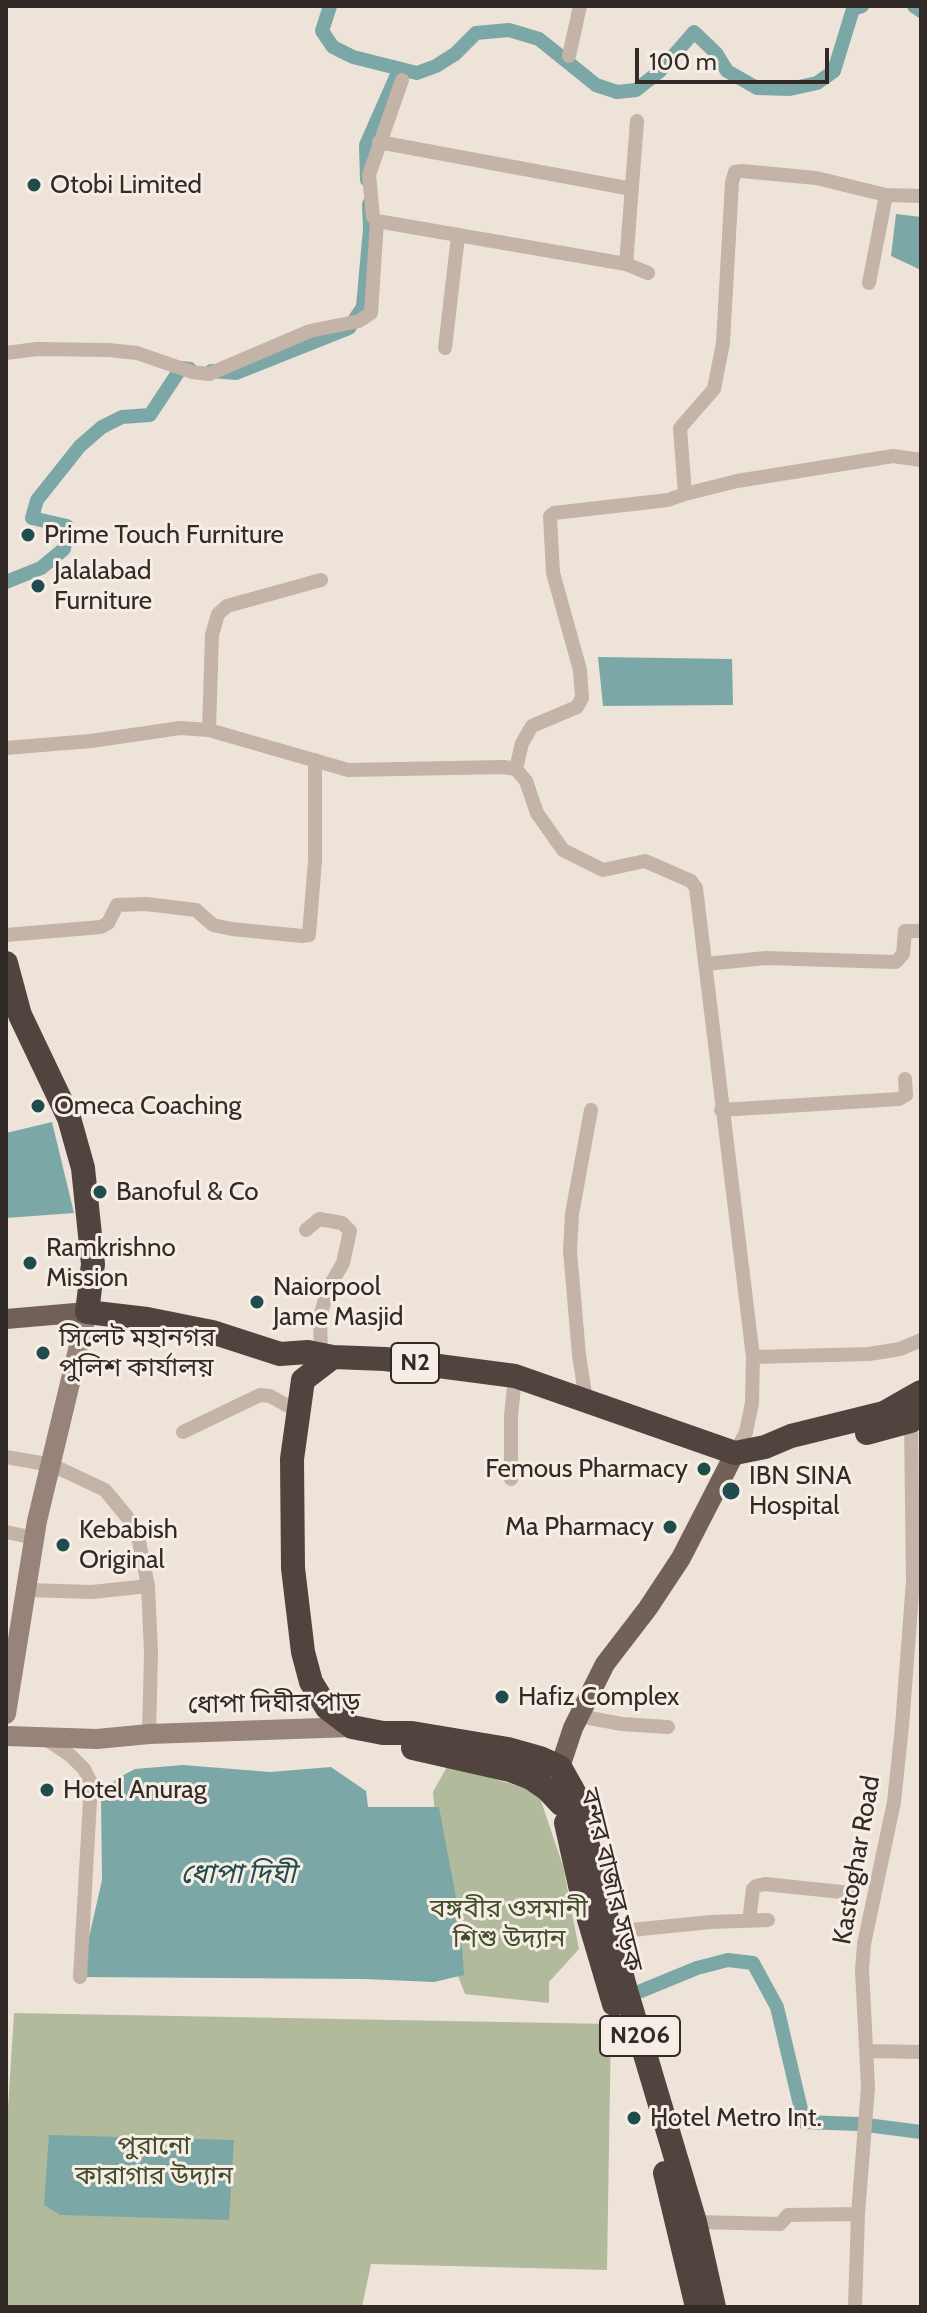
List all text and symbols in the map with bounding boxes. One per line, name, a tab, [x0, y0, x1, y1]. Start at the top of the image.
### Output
scale bar	[639, 32, 833, 82]
text: 100 m	[649, 47, 717, 76]
place label: Otobi Limited	[50, 169, 202, 201]
marker: Otobi Limited	[25, 176, 43, 194]
place label: Prime Touch Furniture	[44, 519, 284, 551]
marker: Prime Touch Furniture	[19, 526, 37, 544]
place label: Jalalabad Furniture	[54, 555, 152, 616]
marker: Jalalabad Furniture	[29, 577, 47, 595]
place label: Omeca Coaching	[54, 1090, 241, 1122]
marker: Omeca Coaching	[29, 1097, 47, 1115]
place label: Banoful & Co	[116, 1176, 259, 1208]
marker: Banoful & Co	[91, 1183, 109, 1201]
place label: Ramkrishno Mission	[46, 1232, 176, 1294]
marker: Ramkrishno Mission	[21, 1254, 39, 1272]
place label: Naiorpool Jame Masjid	[273, 1271, 403, 1332]
marker: Naiorpool Jame Masjid	[248, 1293, 266, 1311]
place label: সিলেট মহানগর পুলিশ কার্যালয়	[59, 1322, 215, 1384]
road number: N2	[391, 1343, 439, 1383]
marker: সিলেট মহানগর পুলিশ কার্যালয়	[34, 1344, 52, 1362]
place label: Femous Pharmacy	[485, 1453, 688, 1485]
marker: Femous Pharmacy	[695, 1460, 713, 1478]
place label: IBN SINA Hospital	[749, 1460, 851, 1522]
marker: IBN SINA Hospital	[720, 1480, 742, 1502]
place label: Ma Pharmacy	[505, 1511, 654, 1543]
place label: Kebabish Original	[79, 1514, 178, 1576]
marker: Ma Pharmacy	[661, 1518, 679, 1536]
marker: Kebabish Original	[54, 1536, 72, 1554]
place label: Hafiz Complex	[518, 1681, 679, 1713]
street label: ধোপা দিঘীর পাড়	[187, 1687, 361, 1721]
marker: Hafiz Complex	[493, 1688, 511, 1706]
street label: Kastoghar Road	[827, 1773, 887, 1947]
place label: Hotel Anurag	[63, 1774, 207, 1806]
marker: Hotel Anurag	[38, 1781, 56, 1799]
street label: বন্দর বাজার সড়ক	[573, 1785, 649, 1975]
water label: ধোপা দিঘী	[180, 1858, 296, 1892]
park label: বঙ্গবীর ওসমানী শিশু উদ্যান	[430, 1893, 588, 1954]
road number: N206	[600, 2016, 680, 2056]
place label: Hotel Metro Int.	[650, 2102, 822, 2134]
marker: Hotel Metro Int.	[625, 2109, 643, 2127]
park label: পুরানো কারাগার উদ্যান	[75, 2130, 233, 2192]

